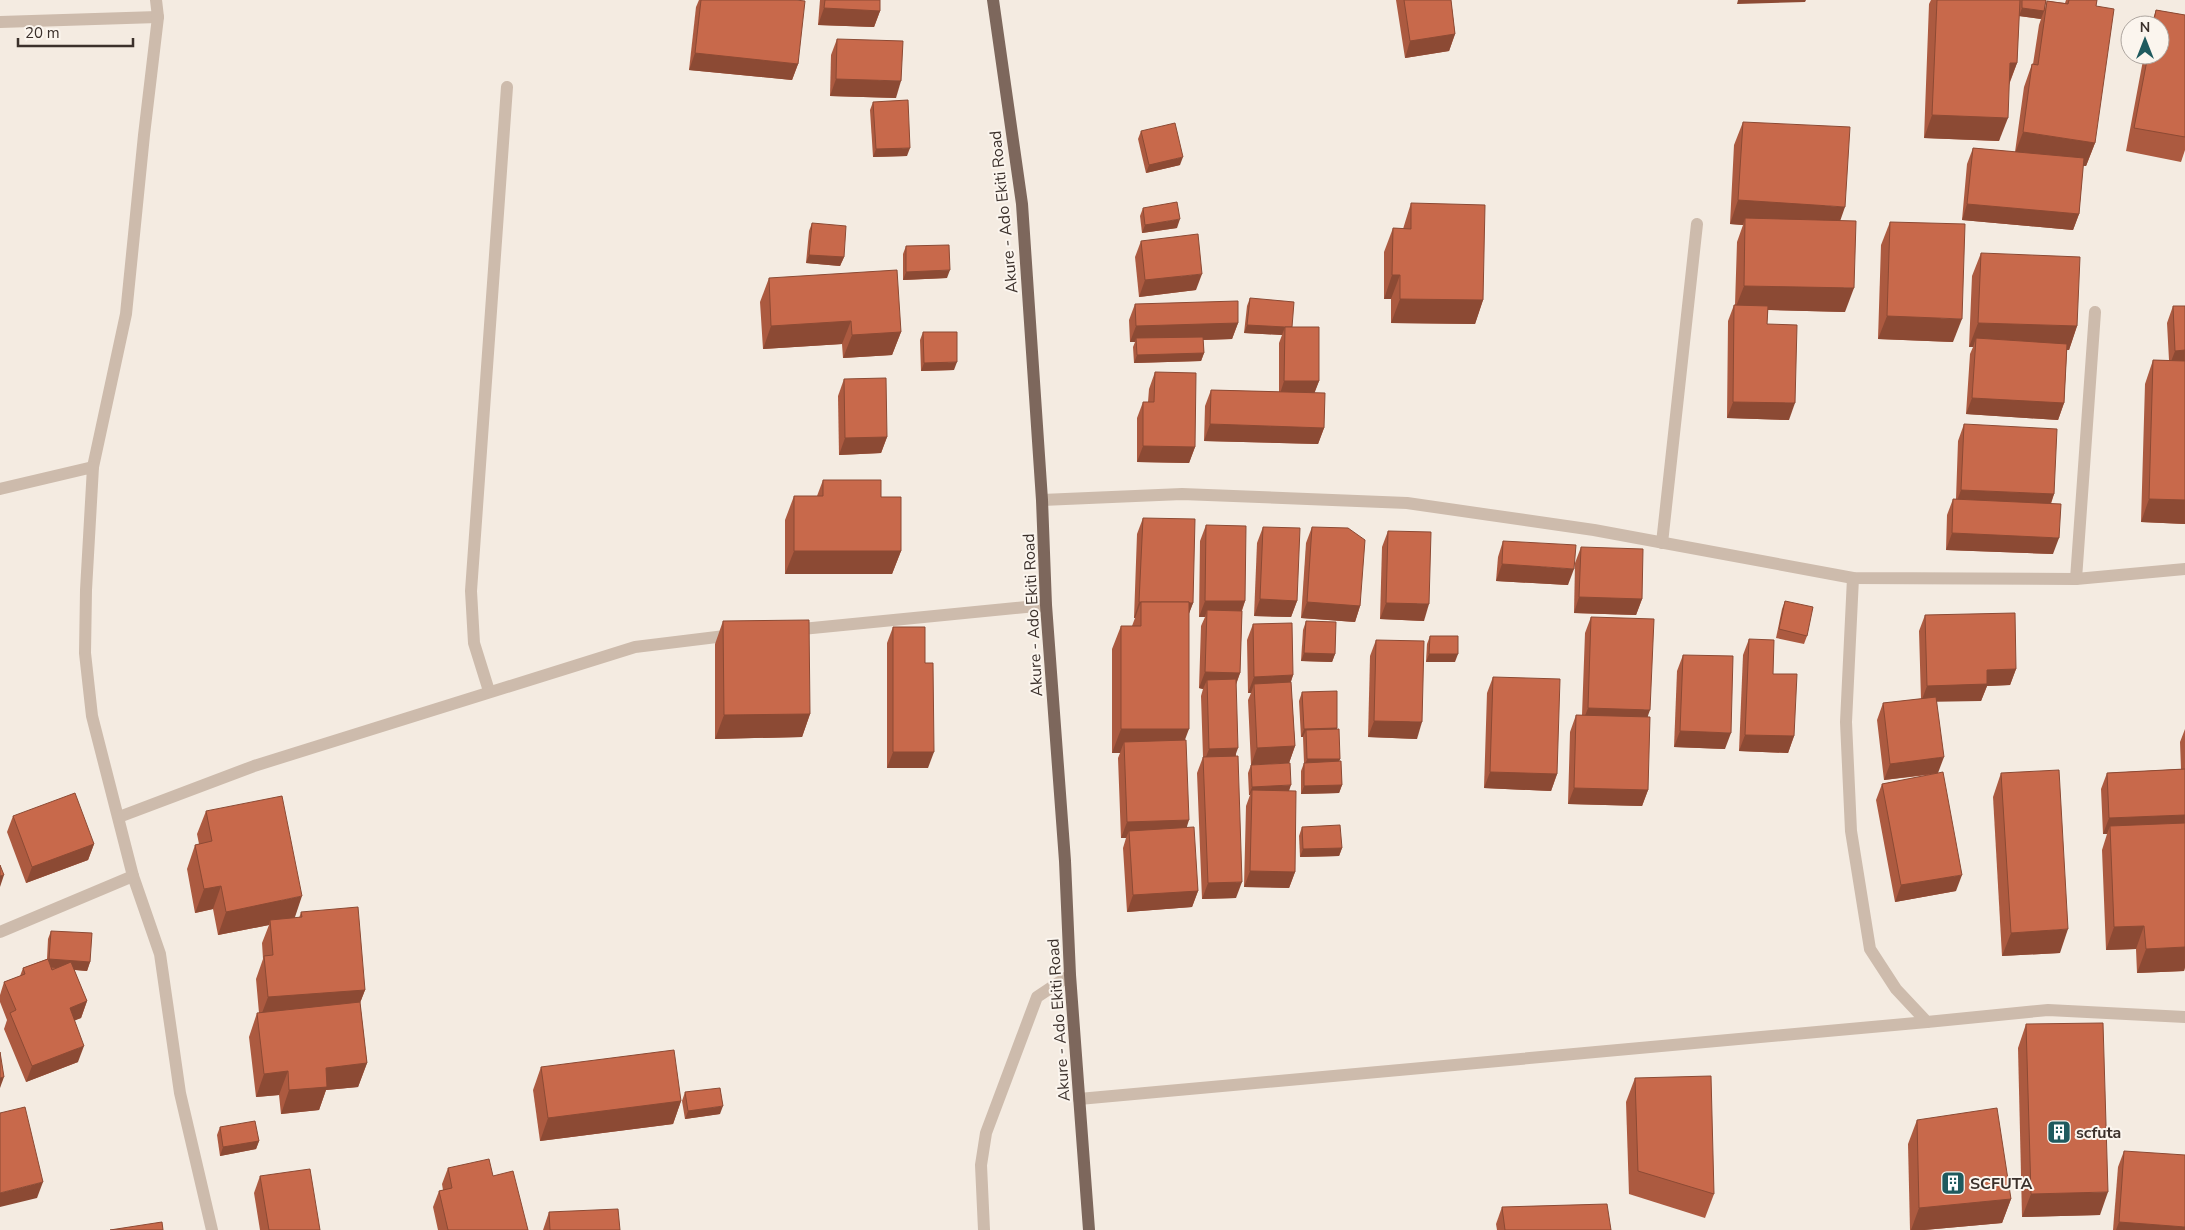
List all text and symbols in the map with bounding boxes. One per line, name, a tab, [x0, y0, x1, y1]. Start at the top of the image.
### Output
scale bar	[18, 15, 132, 47]
north arrow	[2120, 15, 2170, 65]
text: N	[2140, 18, 2150, 37]
text: 20 m	[25, 23, 60, 43]
street label: Akure - Ado Ekiti Road	[985, 129, 1023, 294]
street label: Akure - Ado Ekiti Road	[1018, 533, 1048, 697]
street label: Akure - Ado Ekiti Road	[1042, 938, 1076, 1102]
building icon: scfuta	[2046, 1119, 2072, 1145]
place label: scfuta	[2076, 1122, 2121, 1144]
building icon: SCFUTA	[1940, 1170, 1966, 1196]
place label: SCFUTA	[1970, 1173, 2032, 1195]

